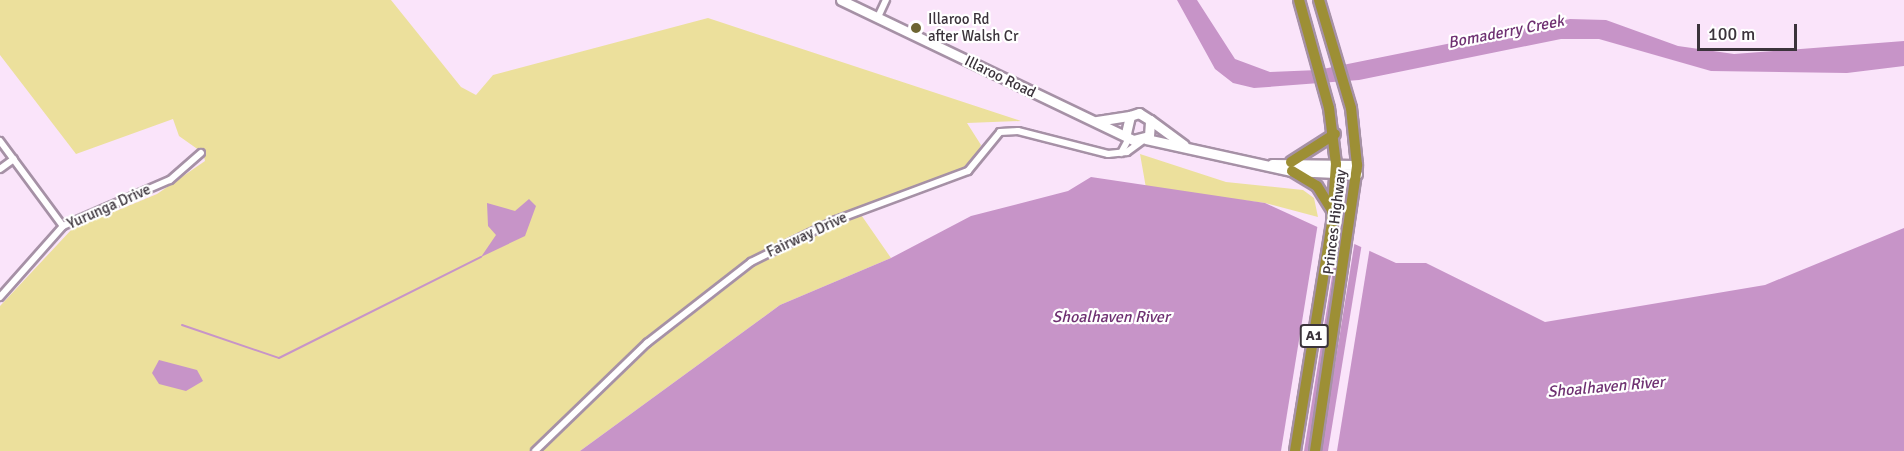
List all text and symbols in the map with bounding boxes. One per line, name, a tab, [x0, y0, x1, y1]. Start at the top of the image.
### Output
place label: Illaroo Rd after Walsh Cr	[928, 10, 1018, 45]
water label: Bomaderry Creek	[1446, 11, 1566, 53]
scale bar	[1700, 12, 1800, 50]
marker: Illaroo Rd after Walsh Cr	[909, 21, 923, 35]
text: 100 m	[1708, 23, 1755, 45]
street label: Illaroo Road	[961, 52, 1039, 102]
street label: Princes Highway	[1320, 168, 1350, 276]
street label: Yurunga Drive	[64, 181, 154, 233]
street label: Fairway Drive	[764, 208, 850, 262]
water label: Shoalhaven River	[1052, 307, 1170, 327]
road number: A1	[1299, 325, 1329, 347]
water label: Shoalhaven River	[1547, 372, 1665, 402]

